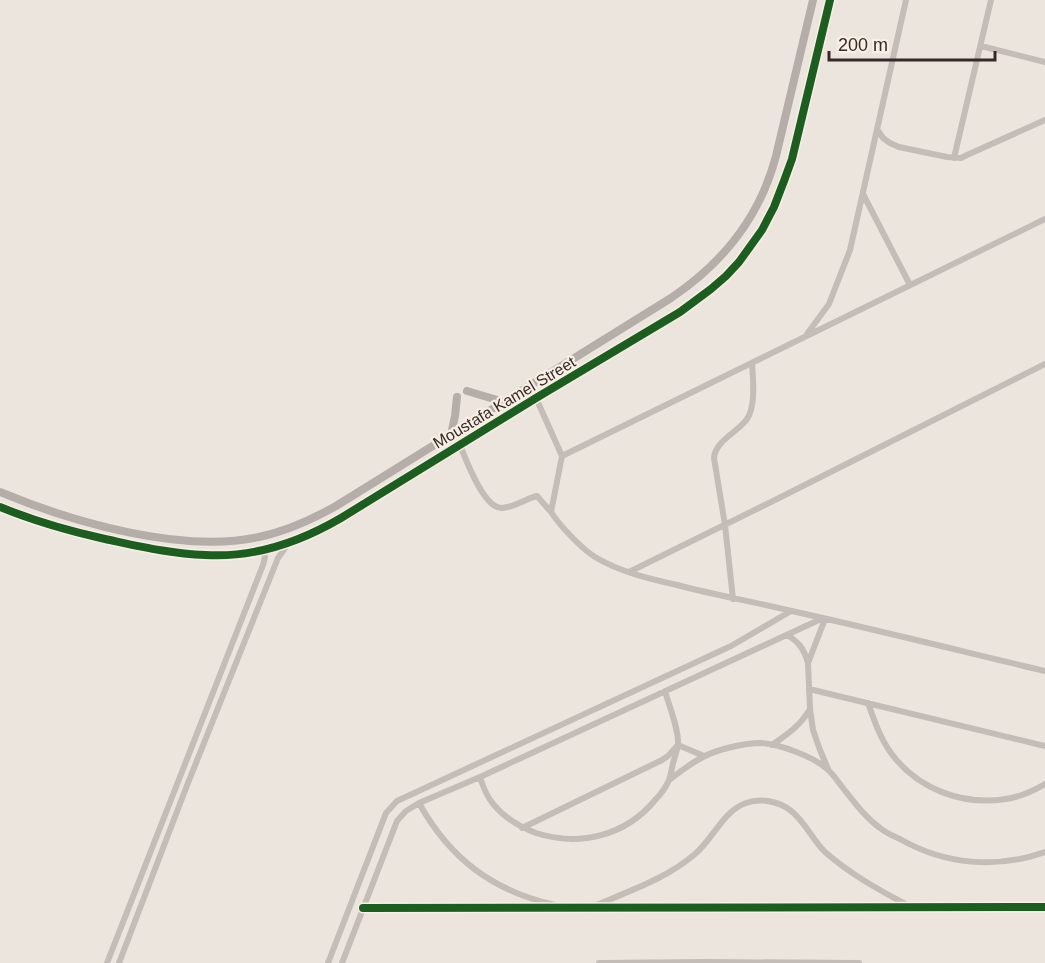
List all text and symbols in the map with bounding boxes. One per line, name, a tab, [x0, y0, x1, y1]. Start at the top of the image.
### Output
scale bar	[829, 24, 996, 62]
text: 200 m	[838, 35, 888, 55]
street label: Moustafa Kamel Street	[430, 353, 579, 452]

